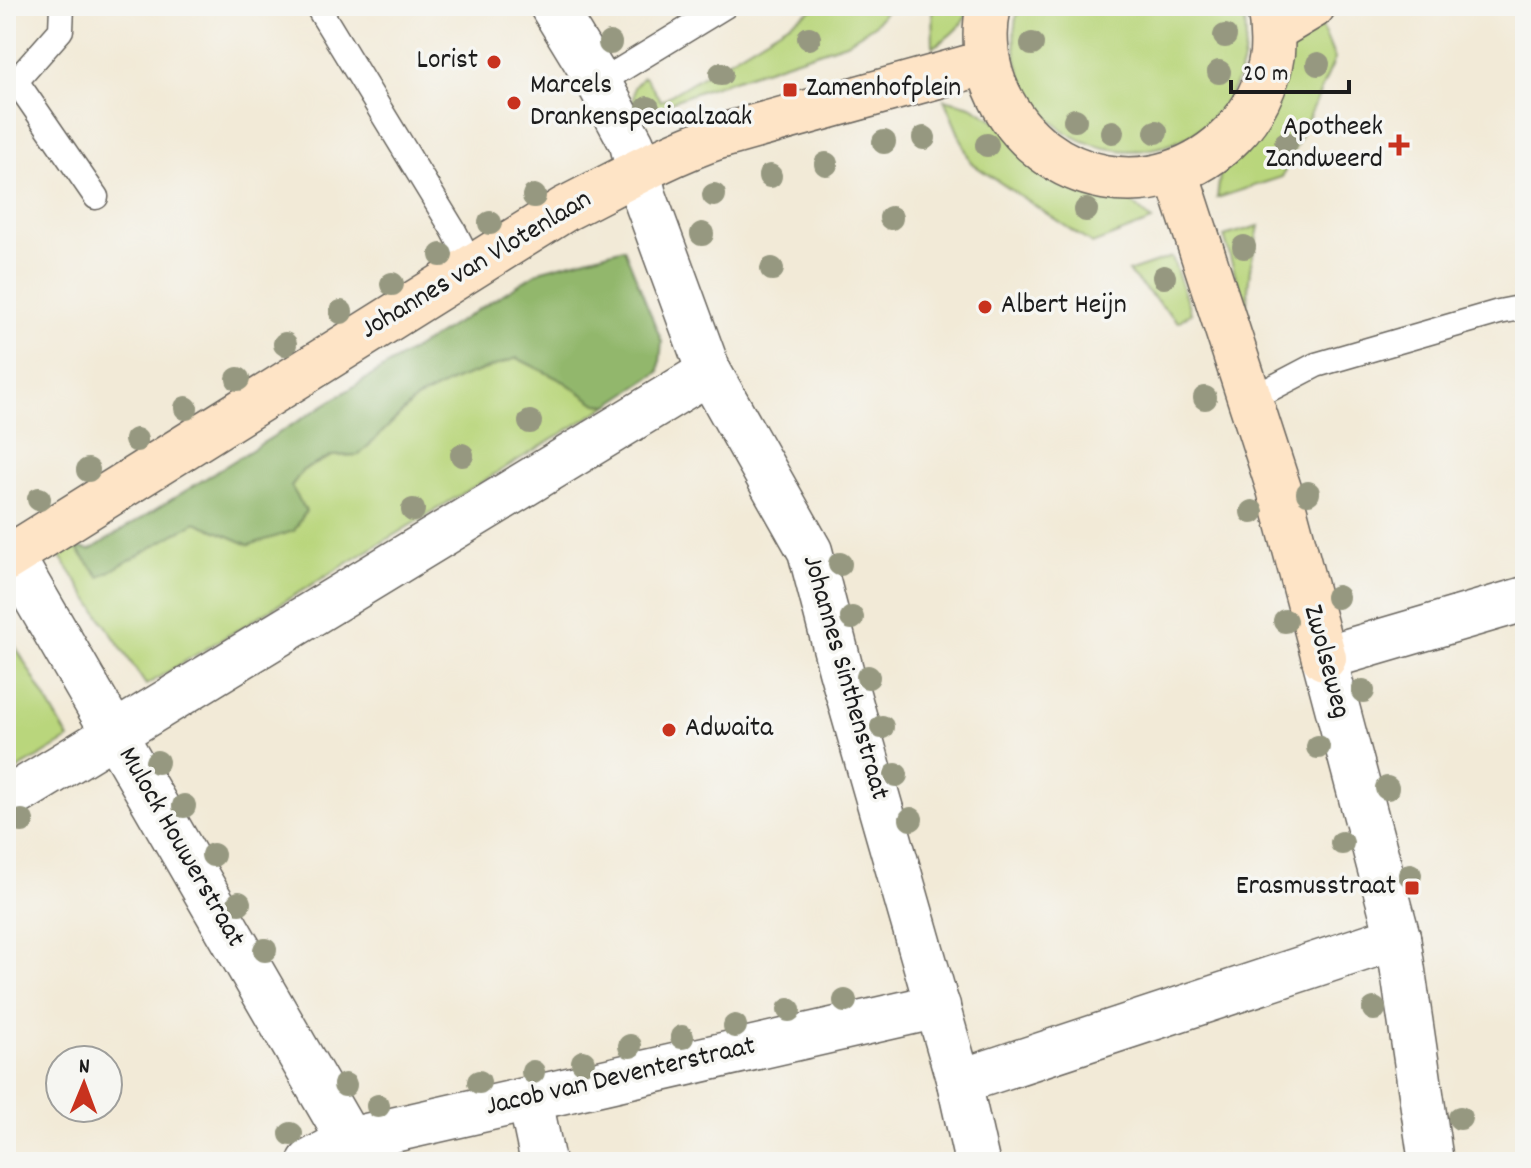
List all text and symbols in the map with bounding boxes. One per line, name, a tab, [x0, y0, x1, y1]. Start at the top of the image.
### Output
place label: Lorist	[416, 42, 478, 82]
scale bar	[1231, 44, 1349, 94]
marker: Lorist	[485, 53, 503, 71]
text: 20 m	[1243, 58, 1289, 92]
place label: Marcels Drankenspeciaalzaak	[530, 67, 752, 139]
place label: Zamenhofplein	[806, 70, 961, 110]
marker: Zamenhofplein	[781, 81, 799, 99]
marker: Marcels Drankenspeciaalzaak	[505, 94, 523, 112]
place label: Apotheek Zandweerd	[1265, 109, 1383, 181]
marker: Apotheek Zandweerd	[1390, 136, 1408, 154]
street label: Johannes van Vlotenlaan	[354, 181, 600, 351]
place label: Albert Heijn	[1001, 287, 1127, 327]
marker: Albert Heijn	[976, 298, 994, 316]
street label: Johannes Sinthenstraat	[790, 551, 898, 805]
street label: Zwolseweg	[1291, 601, 1359, 723]
place label: Adwaita	[685, 710, 774, 750]
marker: Adwaita	[660, 721, 678, 739]
street label: Mulock Houwerstraat	[106, 740, 254, 956]
place label: Erasmusstraat	[1236, 868, 1396, 908]
marker: Erasmusstraat	[1403, 879, 1421, 897]
street label: Jacob van Deventerstraat	[482, 1028, 760, 1128]
north arrow	[44, 1044, 124, 1124]
text: N	[79, 1052, 90, 1083]

